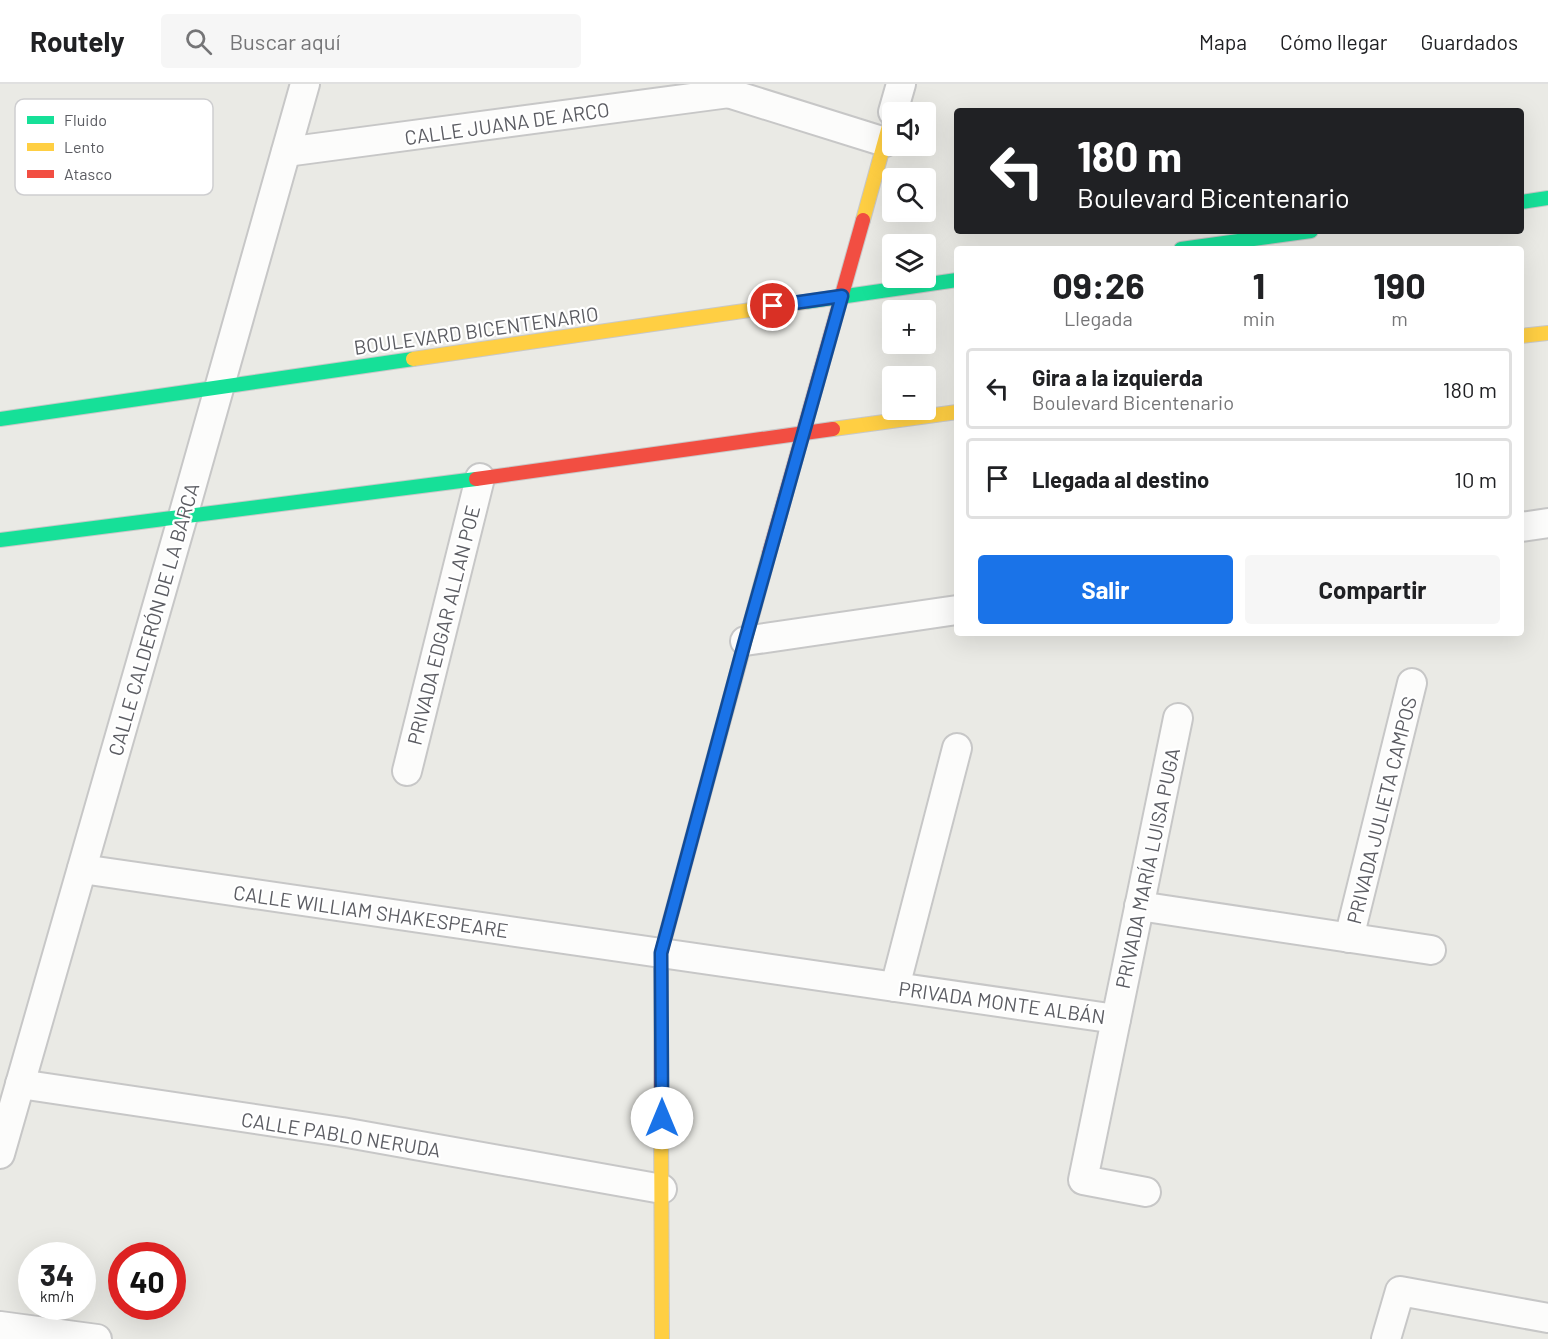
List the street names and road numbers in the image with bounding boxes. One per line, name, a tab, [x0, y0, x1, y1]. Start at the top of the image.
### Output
street label: CALLE JUANA DE ARCO	[403, 97, 611, 149]
street label: BOULEVARD BICENTENARIO	[352, 301, 600, 359]
street label: CALLE CALDERÓN DE LA BARCA	[102, 480, 204, 758]
street label: PRIVADA EDGAR ALLAN POE	[402, 503, 484, 747]
street label: PRIVADA JULIETA CAMPOS	[1341, 694, 1421, 926]
street label: PRIVADA MARÍA LUISA PUGA	[1110, 745, 1184, 991]
street label: CALLE WILLIAM SHAKESPEARE	[232, 880, 510, 942]
street label: PRIVADA MONTE ALBÁN	[897, 976, 1107, 1028]
street label: CALLE PABLO NERUDA	[240, 1106, 442, 1162]

